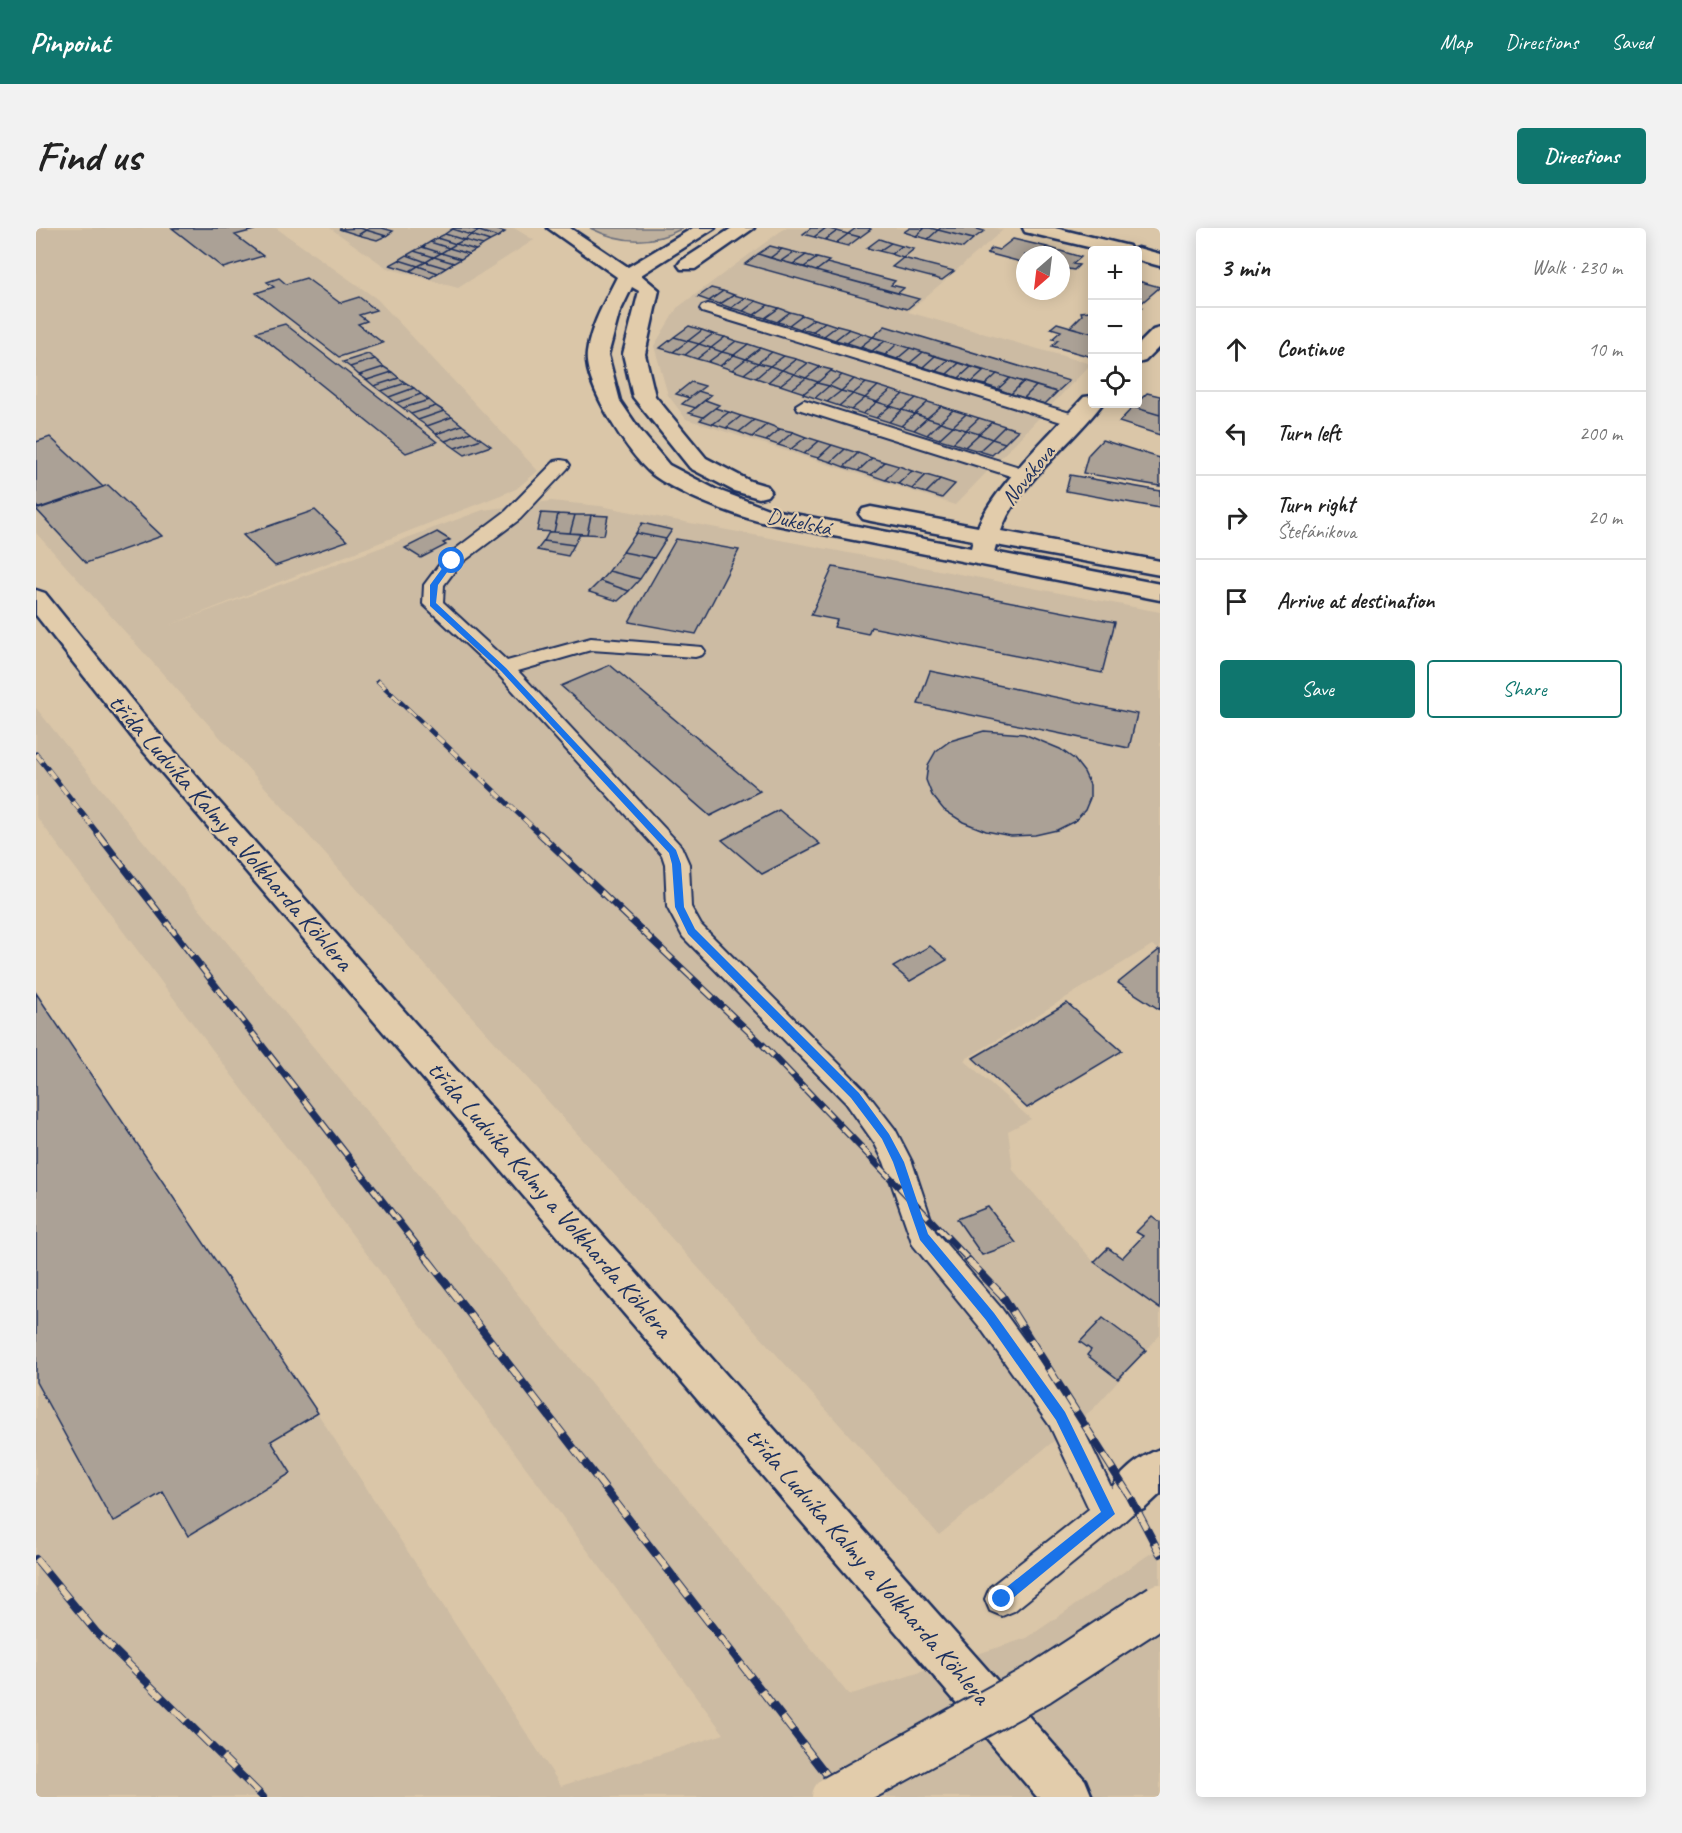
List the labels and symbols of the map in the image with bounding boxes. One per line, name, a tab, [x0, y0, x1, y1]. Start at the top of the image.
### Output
north arrow	[1016, 246, 1070, 300]
street label: Novákova	[995, 438, 1062, 511]
street label: Dukelská	[764, 502, 836, 543]
route start	[438, 547, 464, 573]
street label: třída Ludvíka Kalmy a Volkharda Köhlera	[102, 687, 362, 979]
street label: třída Ludvíka Kalmy a Volkharda Köhlera	[421, 1054, 681, 1346]
street label: třída Ludvíka Kalmy a Volkharda Köhlera	[739, 1421, 999, 1713]
route end	[988, 1585, 1014, 1611]

